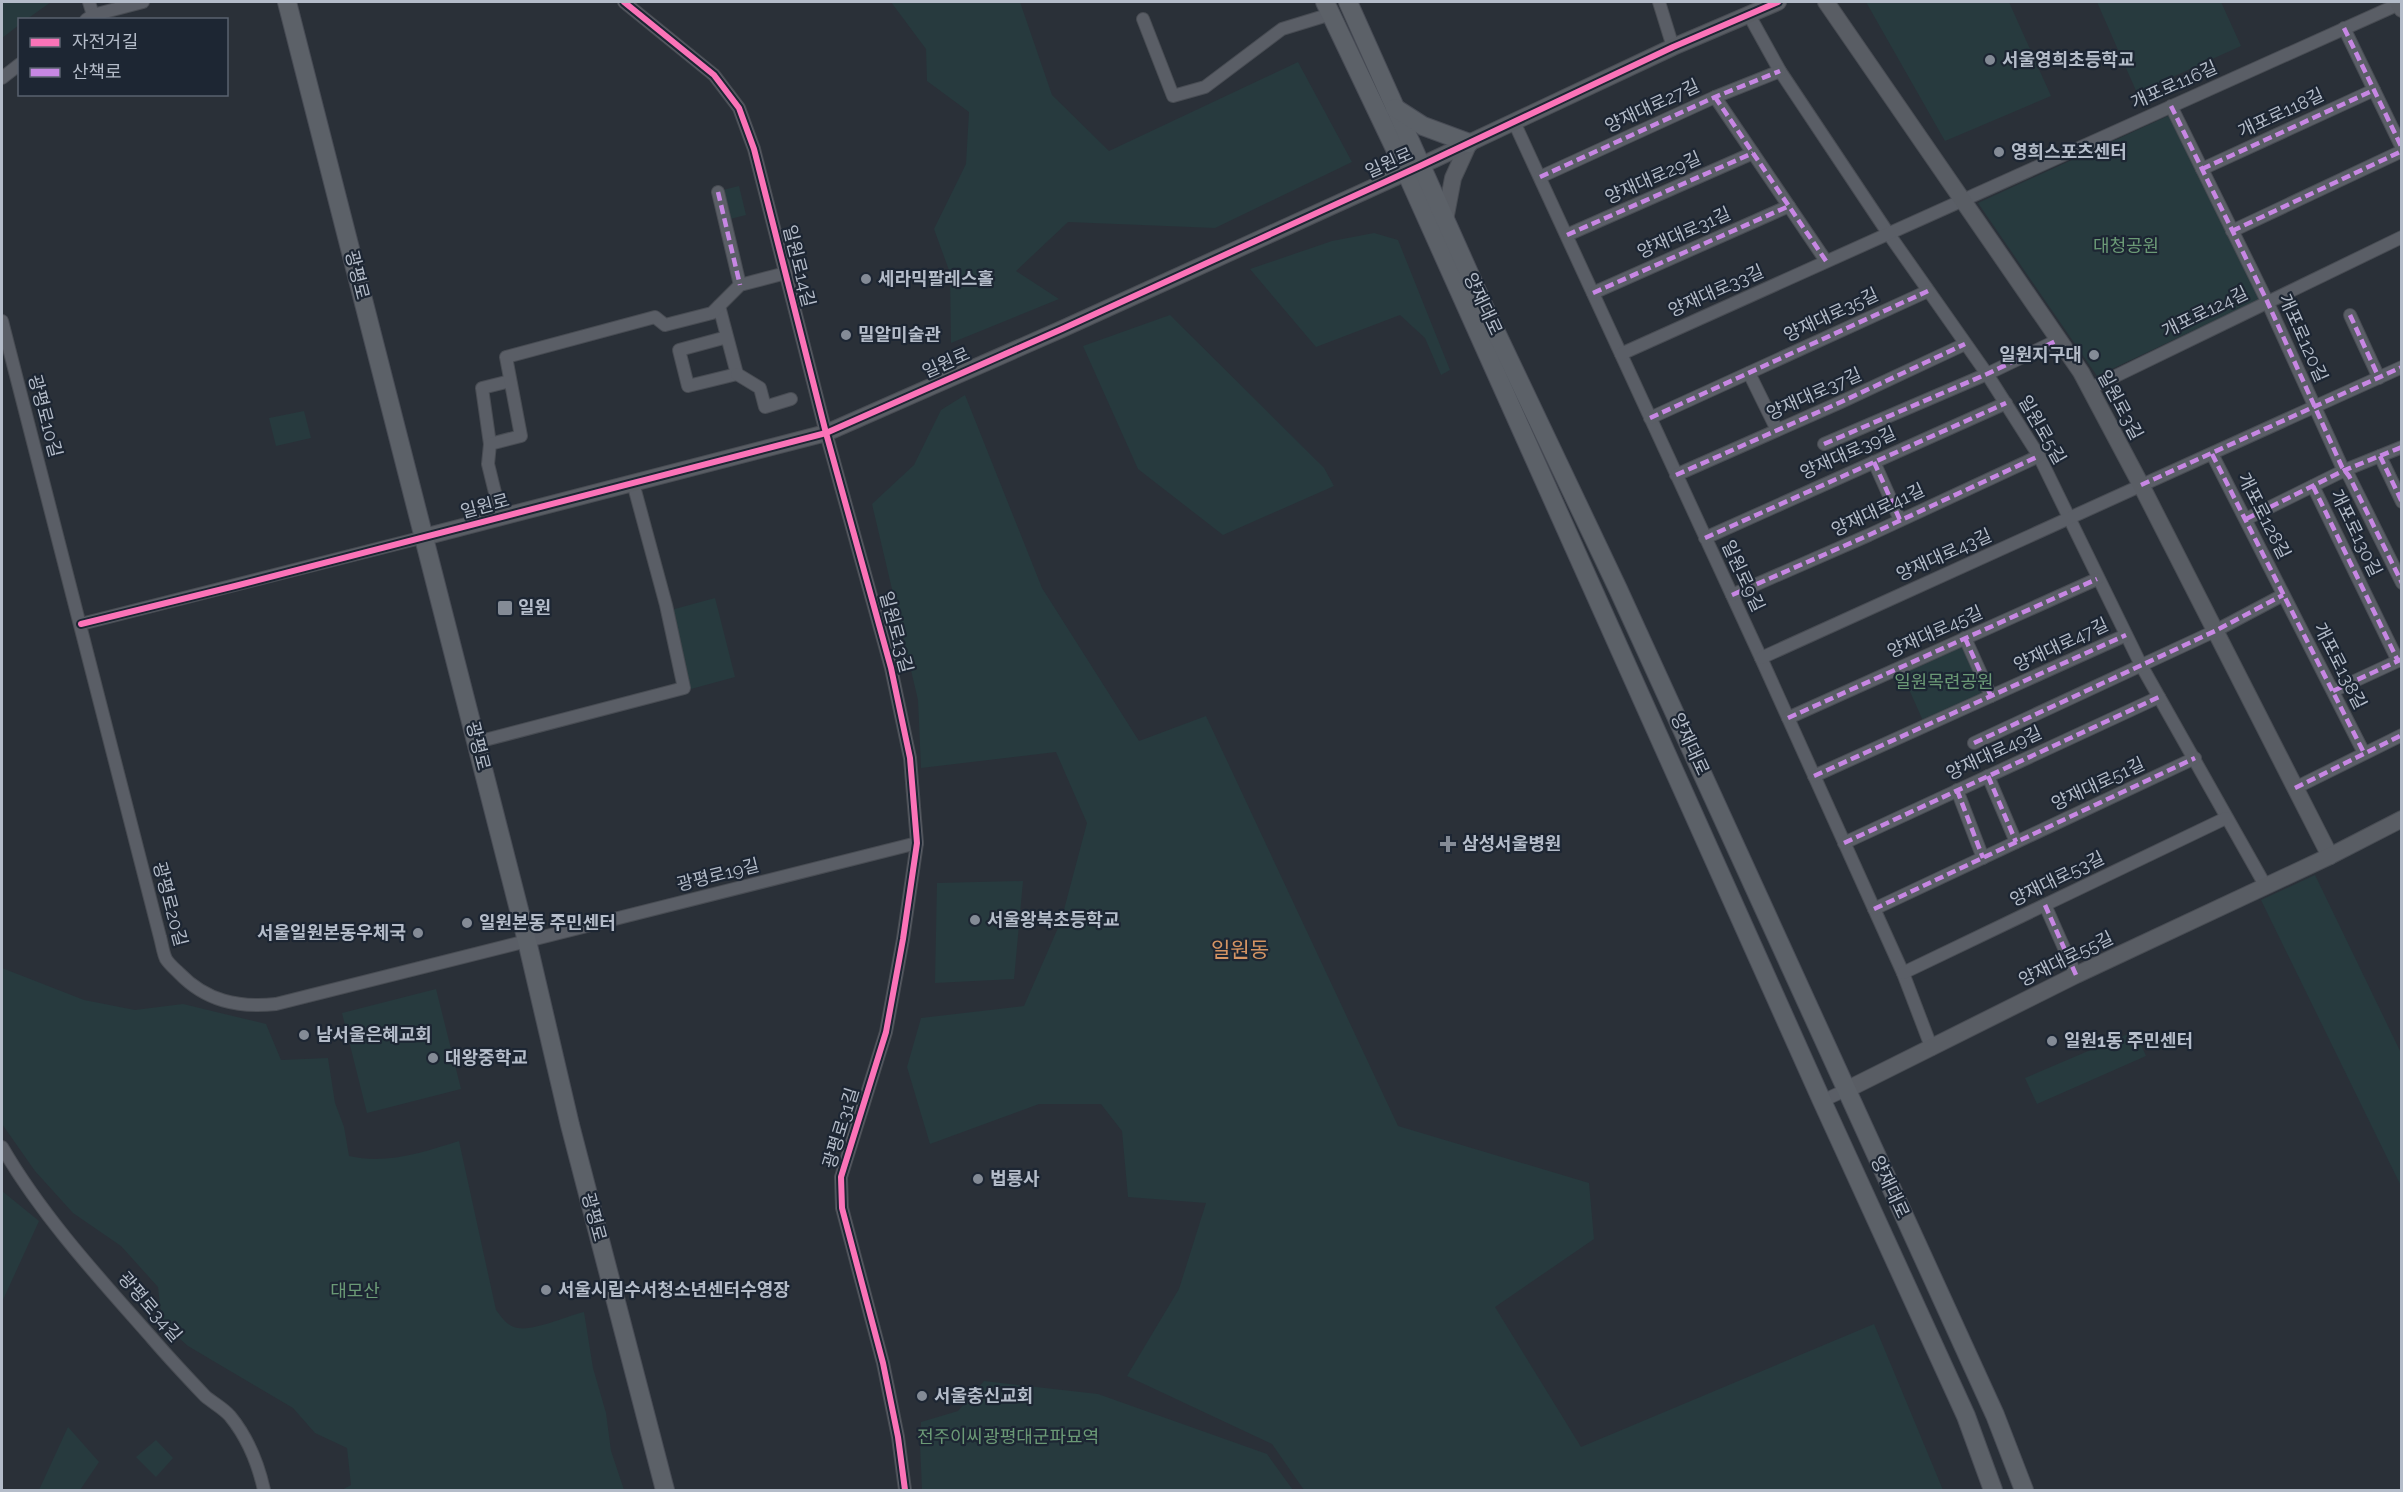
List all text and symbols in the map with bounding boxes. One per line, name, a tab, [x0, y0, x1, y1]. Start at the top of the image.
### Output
legend	[18, 18, 228, 96]
text: 자전거길	[72, 31, 138, 52]
place label: 서울영희초등학교	[2002, 49, 2134, 70]
marker: 서울영희초등학교	[1983, 53, 1997, 67]
street label: 개포로116길	[2127, 56, 2220, 113]
text: 산책로	[72, 61, 122, 82]
street label: 양재대로27길	[1601, 75, 1702, 137]
street label: 개포로118길	[2235, 84, 2327, 142]
place label: 영희스포츠센터	[2011, 141, 2127, 162]
street label: 일원로	[1362, 143, 1416, 182]
marker: 영희스포츠센터	[1992, 145, 2006, 159]
street label: 양재대로29길	[1602, 147, 1704, 208]
street label: 양재대로31길	[1634, 203, 1734, 262]
street label: 일원로14길	[779, 223, 820, 309]
park label: 대청공원	[2093, 235, 2159, 256]
street label: 광평로	[341, 248, 374, 302]
street label: 양재대로33길	[1665, 260, 1767, 321]
place label: 세라믹팔레스홀	[878, 268, 994, 289]
street label: 양재대로	[1460, 269, 1507, 338]
marker: 세라믹팔레스홀	[859, 272, 873, 286]
street label: 개포로124길	[2158, 282, 2251, 341]
street label: 양재대로35길	[1780, 283, 1882, 346]
street label: 개포로120길	[2275, 290, 2332, 385]
place label: 밀알미술관	[858, 324, 941, 345]
marker: 밀알미술관	[839, 328, 853, 342]
street label: 일원로	[919, 343, 973, 382]
place label: 일원지구대	[1999, 344, 2082, 365]
marker: 일원지구대	[2087, 348, 2101, 362]
street label: 양재대로37길	[1763, 363, 1865, 424]
street label: 일원로3길	[2093, 366, 2148, 443]
street label: 광평로10길	[24, 372, 67, 460]
street label: 일원로5길	[2014, 392, 2071, 468]
street label: 양재대로39길	[1796, 422, 1899, 483]
street label: 개포로128길	[2234, 469, 2295, 562]
street label: 양재대로41길	[1828, 479, 1928, 540]
street label: 개포로130길	[2326, 486, 2387, 580]
street label: 일원로	[458, 489, 512, 522]
street label: 양재대로43길	[1893, 524, 1995, 585]
street label: 일원로9길	[1718, 537, 1769, 615]
street label: 일원로13길	[876, 589, 917, 675]
place label: 일원	[518, 597, 551, 618]
marker: 일원	[496, 599, 514, 617]
street label: 양재대로45길	[1884, 601, 1986, 662]
street label: 양재대로47길	[2010, 613, 2112, 676]
street label: 개포로138길	[2310, 619, 2371, 713]
park label: 일원목련공원	[1894, 671, 1994, 692]
street label: 양재대로	[1667, 709, 1714, 778]
street label: 광평로	[462, 719, 495, 773]
street label: 양재대로49길	[1943, 721, 2045, 784]
street label: 양재대로51길	[2048, 753, 2148, 814]
place label: 삼성서울병원	[1462, 833, 1561, 854]
marker: 삼성서울병원	[1439, 835, 1457, 853]
street label: 양재대로53길	[2006, 847, 2107, 910]
street label: 광평로19길	[674, 854, 761, 895]
street label: 광평로20길	[149, 859, 192, 948]
place label: 서울왕북초등학교	[987, 909, 1119, 930]
place label: 일원본동 주민센터	[479, 912, 616, 933]
marker: 서울왕북초등학교	[968, 913, 982, 927]
marker: 일원본동 주민센터	[460, 916, 474, 930]
place label: 서울일원본동우체국	[257, 922, 406, 943]
marker: 서울일원본동우체국	[411, 926, 425, 940]
street label: 양재대로55길	[2015, 927, 2116, 990]
district label: 일원동	[1211, 937, 1269, 962]
place label: 남서울은혜교회	[316, 1024, 432, 1045]
marker: 남서울은혜교회	[297, 1028, 311, 1042]
place label: 일원1동 주민센터	[2064, 1030, 2193, 1051]
marker: 일원1동 주민센터	[2045, 1034, 2059, 1048]
place label: 대왕중학교	[445, 1047, 528, 1068]
marker: 대왕중학교	[426, 1051, 440, 1065]
street label: 광평로31길	[818, 1085, 863, 1171]
street label: 양재대로	[1867, 1152, 1914, 1221]
place label: 법룡사	[990, 1168, 1040, 1189]
marker: 법룡사	[971, 1172, 985, 1186]
street label: 광평로	[578, 1190, 611, 1244]
street label: 광평로34길	[114, 1267, 186, 1346]
place label: 서울시립수서청소년센터수영장	[558, 1279, 790, 1300]
park label: 대모산	[330, 1280, 380, 1301]
marker: 서울시립수서청소년센터수영장	[539, 1283, 553, 1297]
place label: 서울충신교회	[934, 1385, 1033, 1406]
marker: 서울충신교회	[915, 1389, 929, 1403]
park label: 전주이씨광평대군파묘역	[917, 1426, 1099, 1447]

